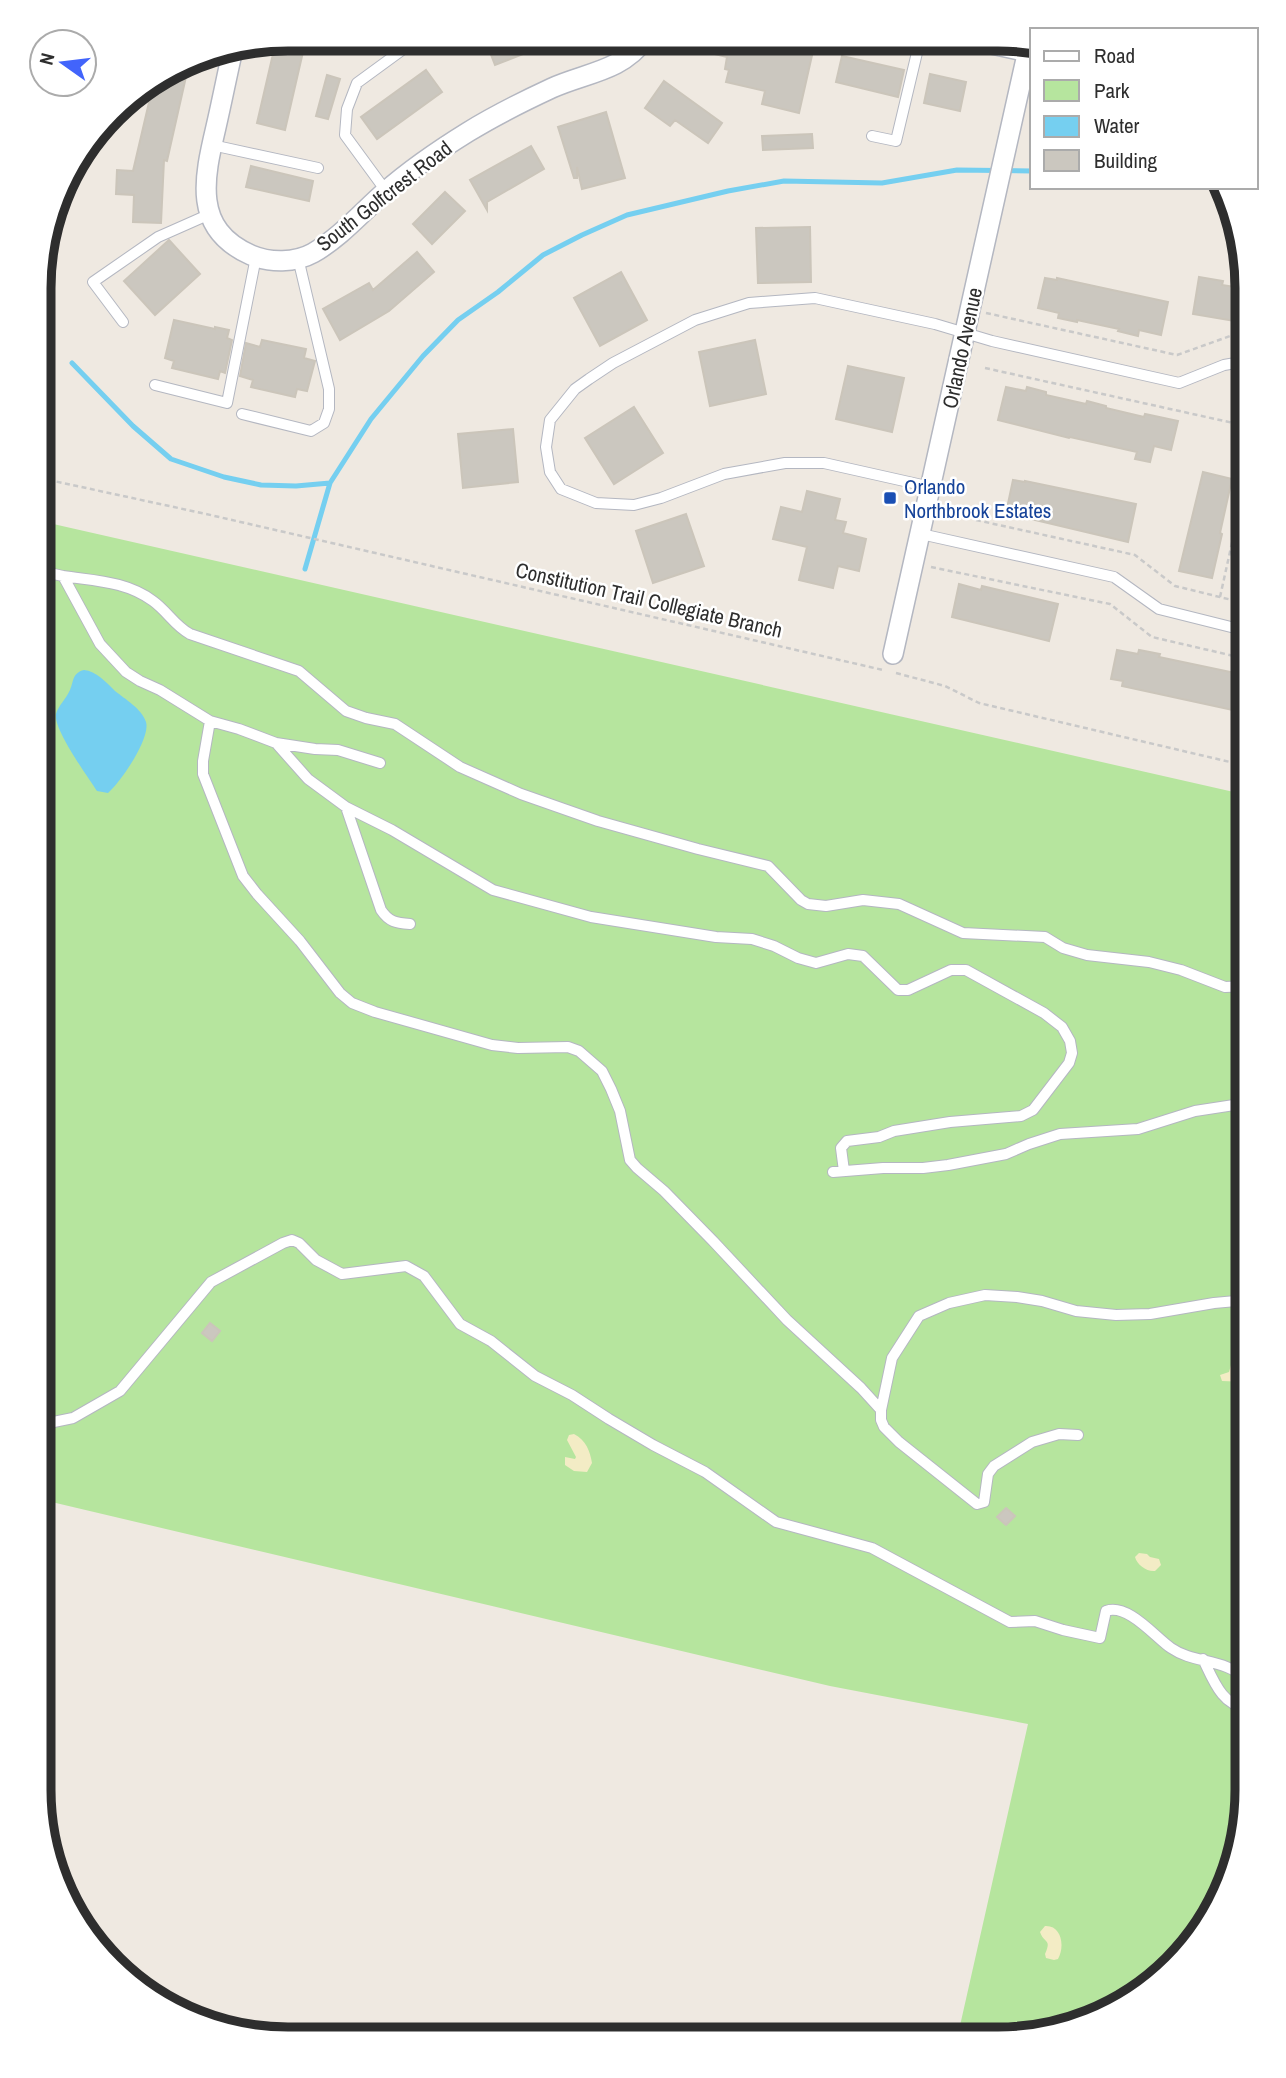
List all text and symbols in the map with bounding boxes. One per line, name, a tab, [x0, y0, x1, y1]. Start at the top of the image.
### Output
north arrow	[28, 28, 98, 98]
legend	[1030, 28, 1258, 189]
text: Road	[1094, 41, 1135, 70]
text: N	[33, 50, 60, 67]
text: Park	[1094, 76, 1130, 105]
text: Water	[1094, 111, 1140, 140]
street label: South Golfcrest Road	[310, 134, 458, 258]
text: Building	[1094, 146, 1158, 175]
street label: Orlando Avenue	[935, 285, 989, 411]
place label: Orlando Northbrook Estates	[904, 472, 1051, 525]
marker: Orlando Northbrook Estates	[882, 490, 898, 506]
street label: Constitution Trail Collegiate Branch	[513, 555, 785, 645]

